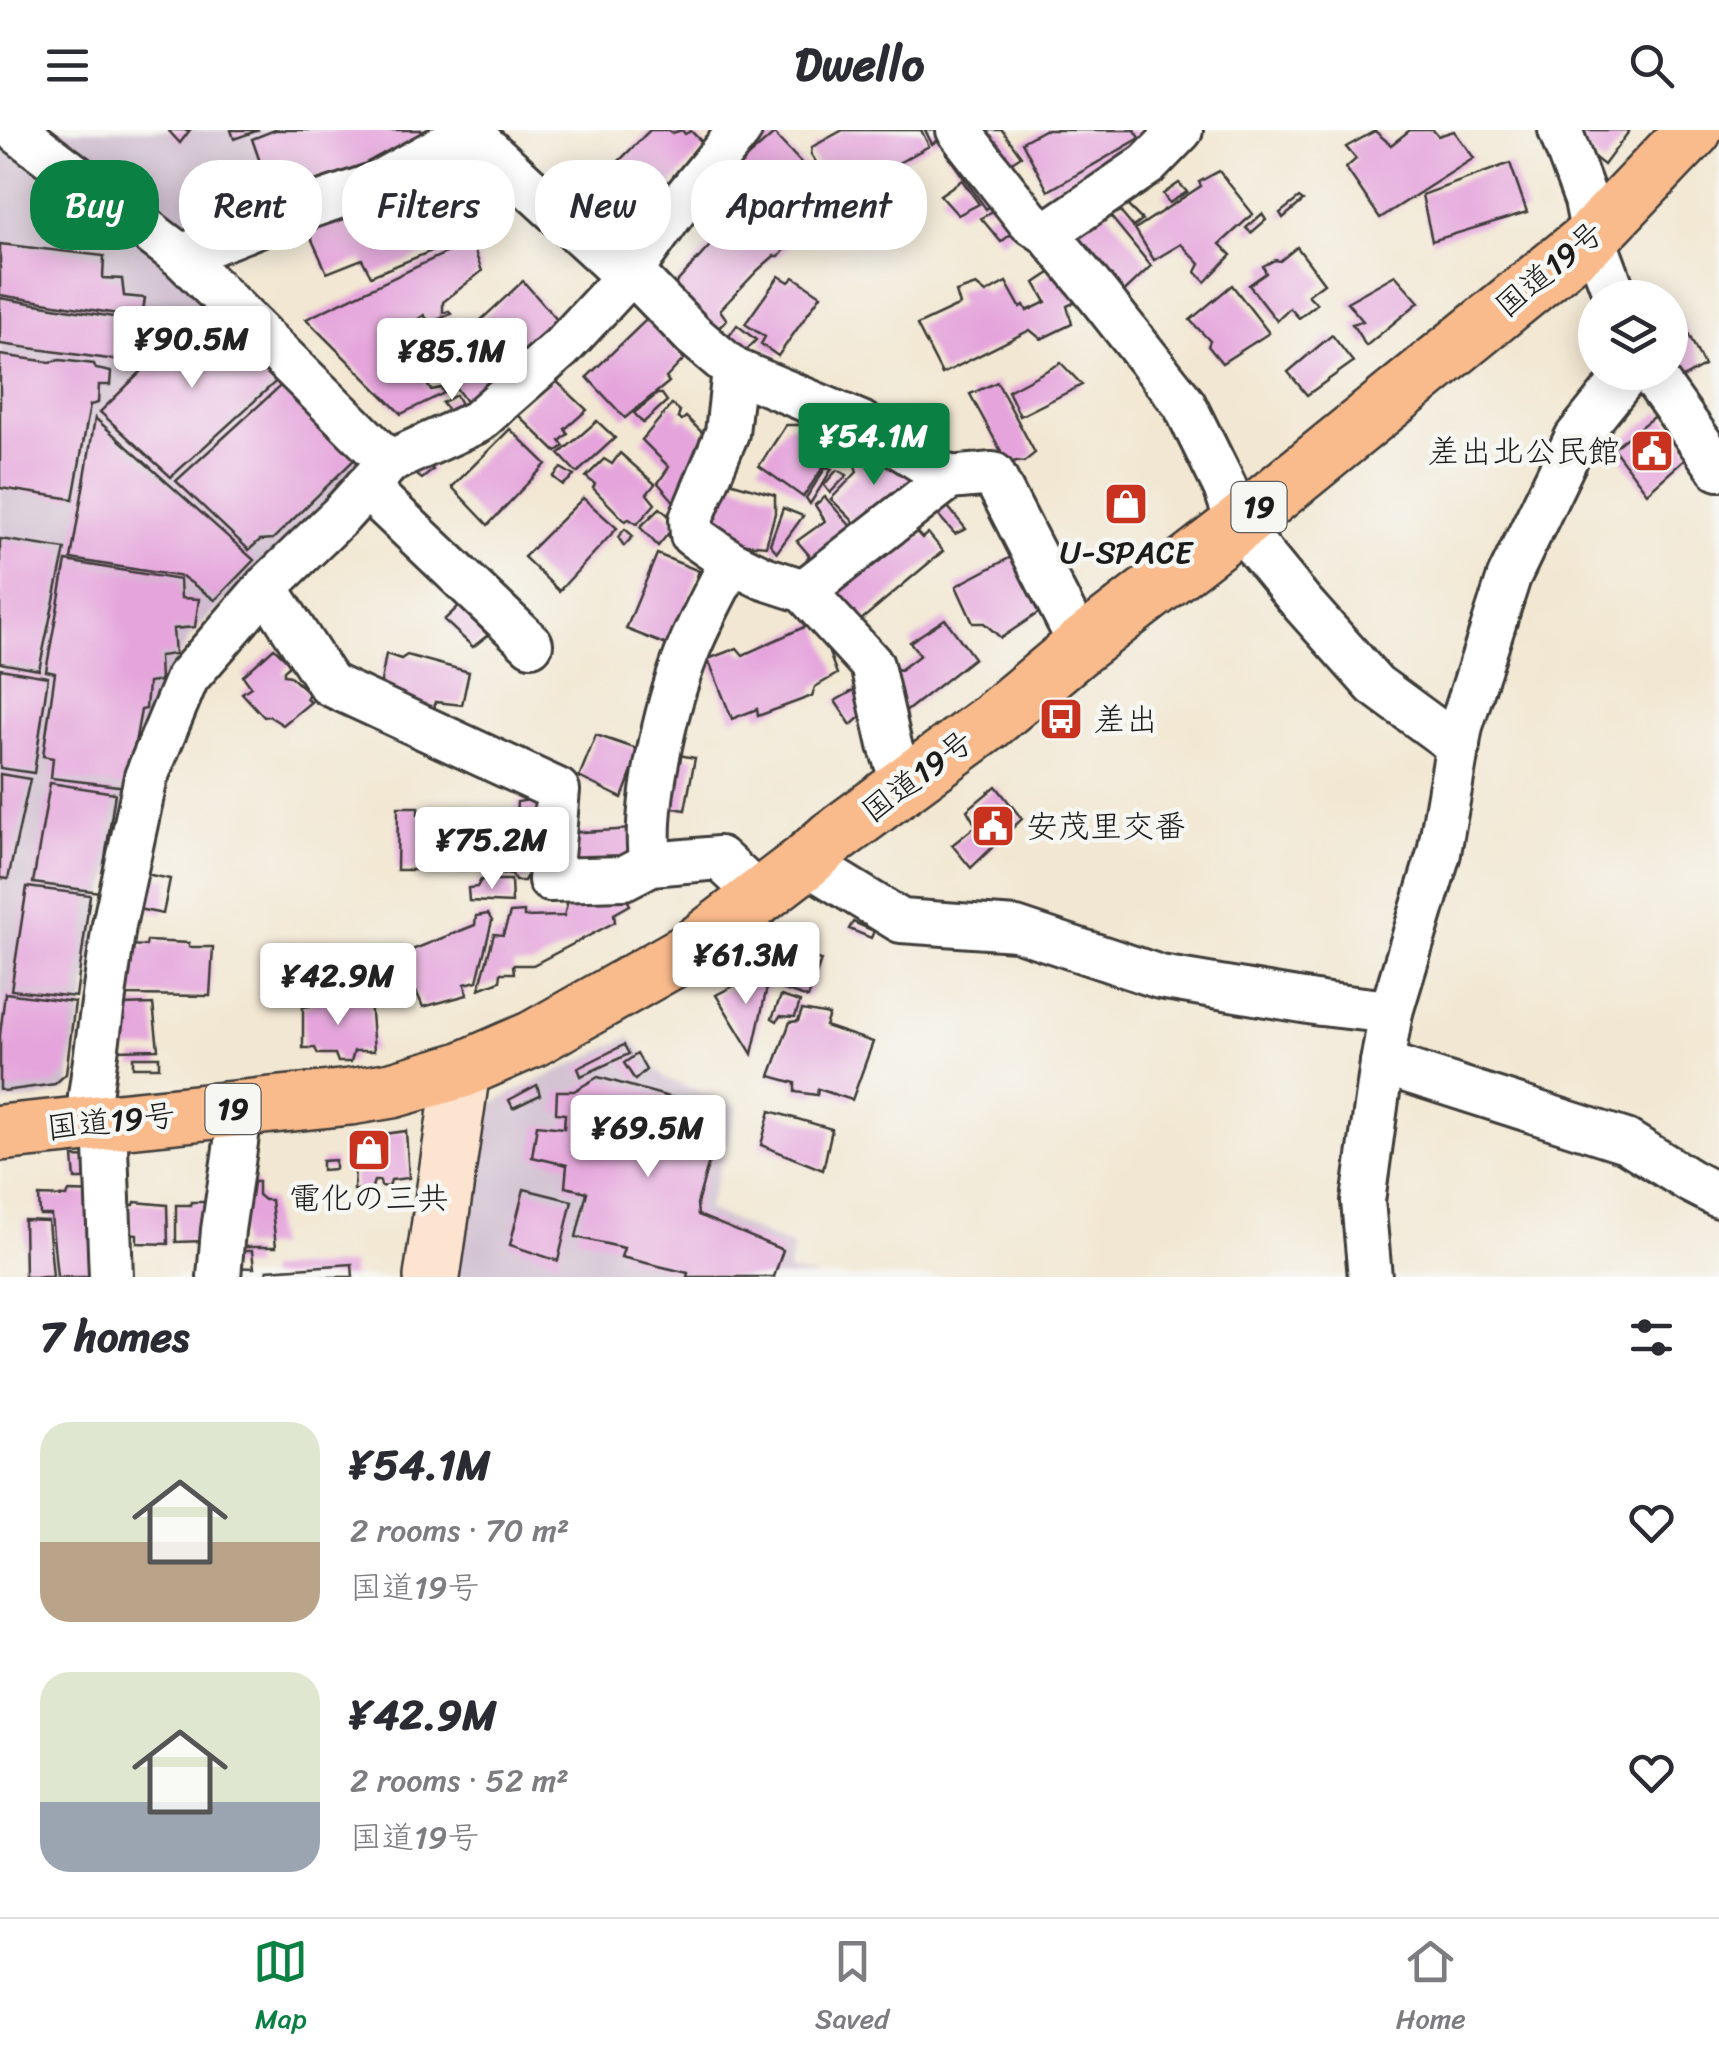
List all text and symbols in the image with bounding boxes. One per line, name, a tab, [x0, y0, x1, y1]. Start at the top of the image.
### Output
text: Dwello	[795, 25, 924, 105]
icon: menu	[40, 38, 95, 93]
icon: search	[1624, 38, 1679, 93]
chip: Buy	[30, 160, 159, 250]
chip: Rent	[179, 160, 322, 250]
chip: Filters	[342, 160, 515, 250]
chip: New	[535, 160, 671, 250]
chip: Apartment	[691, 160, 927, 250]
street label: 国道19号	[1481, 206, 1617, 333]
map controls	[1578, 280, 1688, 390]
button: layers	[1578, 280, 1688, 390]
pin: ¥90.5M	[111, 306, 273, 391]
text: ¥90.5M	[136, 310, 248, 367]
pin: ¥85.1M	[371, 318, 533, 403]
text: ¥85.1M	[399, 322, 505, 379]
pin: ¥54.1M	[793, 403, 955, 488]
text: ¥54.1M	[821, 407, 927, 464]
place label: 差出北公民館	[1428, 423, 1620, 480]
public building icon: 差出北公民館	[1629, 428, 1675, 474]
shop icon: U-SPACE	[1103, 481, 1149, 527]
road number: 19	[1232, 482, 1286, 532]
place label: U-SPACE	[1060, 524, 1195, 581]
place label: 差出	[1094, 691, 1158, 748]
bus stop icon: 差出	[1038, 696, 1084, 742]
street label: 国道19号	[848, 715, 986, 838]
place label: 安茂里交番	[1026, 798, 1186, 855]
public building icon: 安茂里交番	[970, 803, 1016, 849]
pin: ¥75.2M	[411, 807, 573, 892]
text: ¥75.2M	[437, 811, 547, 868]
pin: ¥61.3M	[665, 922, 827, 1007]
text: ¥61.3M	[694, 926, 798, 983]
pin: ¥42.9M	[257, 943, 419, 1028]
text: ¥42.9M	[282, 947, 394, 1004]
road number: 19	[206, 1084, 260, 1134]
street label: 国道19号	[44, 1086, 178, 1157]
pin: ¥69.5M	[567, 1095, 729, 1180]
text: ¥69.5M	[593, 1099, 703, 1156]
shop icon: 電化の三共	[346, 1127, 392, 1173]
place label: 電化の三共	[289, 1170, 449, 1227]
text: 7 homes	[40, 1300, 189, 1374]
icon: filters	[1624, 1310, 1679, 1365]
text: ¥54.1M	[350, 1428, 490, 1502]
icon: home	[120, 1462, 240, 1582]
icon: heart	[1624, 1495, 1679, 1550]
text: 2 rooms · 70 m²	[350, 1502, 569, 1559]
text: 国道19号	[350, 1559, 479, 1616]
text: ¥42.9M	[350, 1678, 497, 1752]
icon: home	[120, 1712, 240, 1832]
icon: heart	[1624, 1745, 1679, 1800]
text: 2 rooms · 52 m²	[350, 1752, 569, 1809]
text: 国道19号	[350, 1809, 479, 1866]
tab: Map	[253, 1934, 308, 2043]
tab: Saved	[815, 1934, 889, 2043]
tab: Home	[1396, 1934, 1466, 2043]

